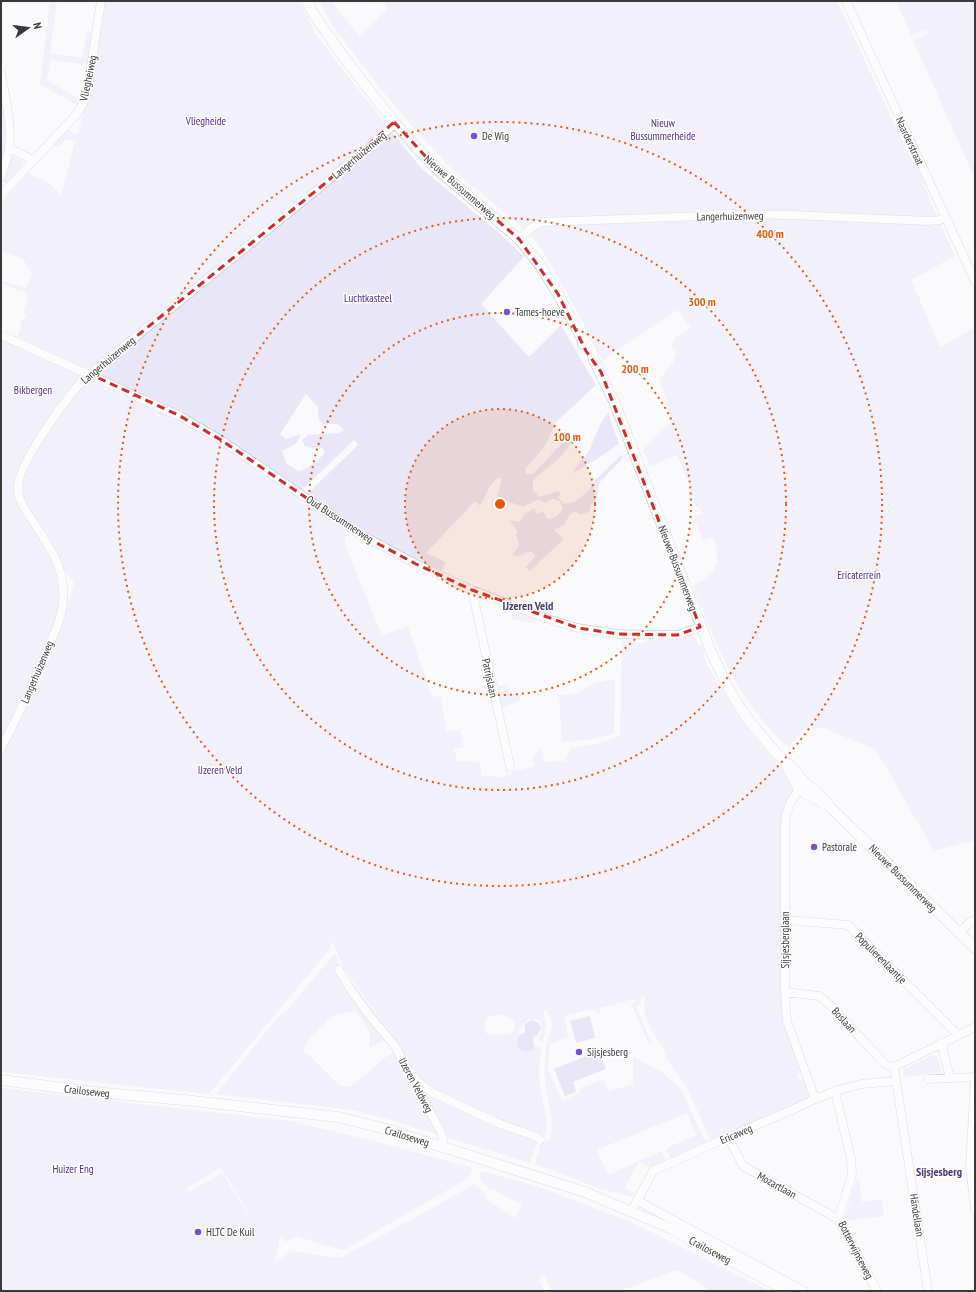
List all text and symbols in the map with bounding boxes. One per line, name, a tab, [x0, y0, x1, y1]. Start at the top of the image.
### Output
north arrow	[8, 8, 48, 48]
text: N	[30, 21, 45, 30]
street label: Vliegheiweg	[76, 54, 100, 103]
park label: Vliegheide	[185, 114, 227, 128]
street label: Naarderstraat	[893, 115, 927, 167]
park label: Nieuw Bussummerheide	[630, 116, 696, 143]
street label: Langerhuizenweg	[329, 128, 389, 182]
place label: De Wig	[482, 129, 509, 143]
marker: De Wig	[469, 131, 479, 141]
street label: Nieuwe Bussummerweg	[421, 152, 499, 222]
street label: Langerhuizenweg	[697, 208, 764, 224]
text: 400 m	[756, 226, 784, 241]
park label: Luchtkasteel	[344, 291, 392, 305]
text: 300 m	[688, 294, 716, 309]
place label: Tames-hoeve	[515, 305, 565, 319]
marker: Tames-hoeve	[502, 307, 512, 317]
street label: Langerhuizenweg	[78, 333, 138, 387]
text: 200 m	[621, 361, 649, 376]
park label: Bikbergen	[14, 383, 52, 397]
text: 100 m	[553, 429, 581, 444]
street label: Oud Bussummerweg	[304, 492, 377, 546]
centre of rings	[493, 497, 507, 511]
street label: Nieuwe Bussummerweg	[655, 523, 701, 613]
park label: Ericaterrein	[837, 568, 881, 582]
district label: IJzeren Veld	[503, 598, 553, 613]
street label: Langerhuizenweg	[18, 638, 57, 705]
street label: Patrijslaan	[479, 657, 501, 699]
park label: IJzeren Veld	[198, 763, 242, 777]
place label: Pastorale	[822, 840, 857, 854]
street label: Nieuwe Bussummerweg	[866, 841, 940, 915]
marker: Pastorale	[809, 842, 819, 852]
street label: Sijsjesberglaan	[778, 911, 792, 969]
street label: Populierenlaantje	[852, 929, 910, 987]
street label: Boslaan	[829, 1004, 859, 1036]
place label: Sijsjesberg	[587, 1045, 628, 1059]
marker: Sijsjesberg	[574, 1047, 584, 1057]
street label: IJzeren Veldweg	[396, 1055, 436, 1115]
street label: Crailoseweg	[63, 1082, 111, 1100]
street label: Ericaweg	[718, 1121, 755, 1147]
street label: Crailoseweg	[383, 1123, 431, 1149]
park label: Huizer Eng	[52, 1162, 94, 1176]
district label: Sijsjesberg	[916, 1164, 962, 1179]
street label: Mozartlaan	[755, 1169, 799, 1202]
street label: Händellaan	[907, 1193, 927, 1238]
street label: Botterwijnseweg	[835, 1219, 877, 1282]
place label: HLTC De Kuil	[206, 1225, 255, 1239]
marker: HLTC De Kuil	[193, 1227, 203, 1237]
street label: Crailoseweg	[686, 1233, 734, 1267]

